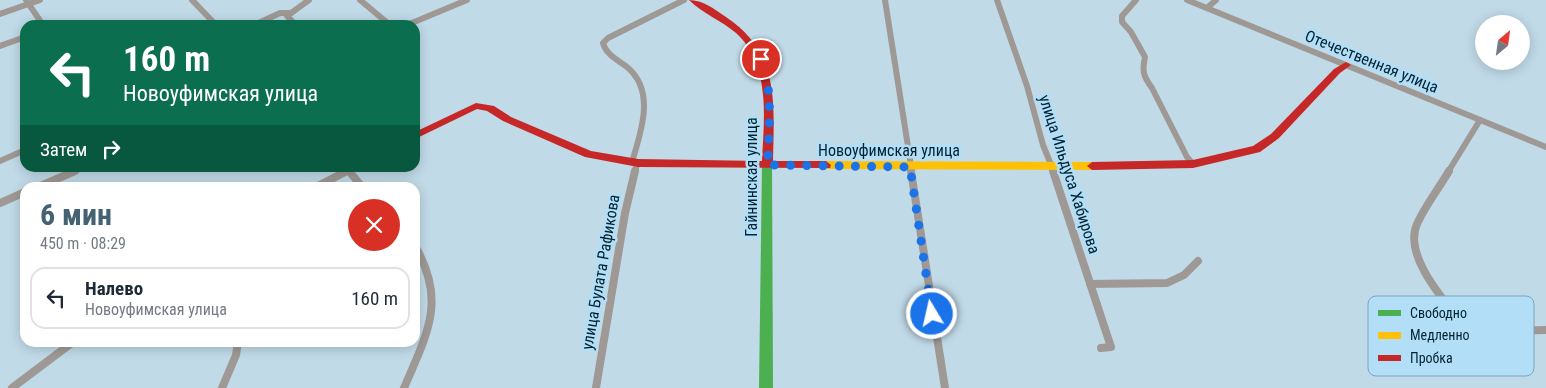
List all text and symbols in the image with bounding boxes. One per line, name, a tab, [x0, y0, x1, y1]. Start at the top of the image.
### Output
north arrow	[1475, 15, 1530, 70]
map controls	[1475, 15, 1530, 70]
street label: Отечественная улица	[1302, 26, 1441, 97]
pin	[740, 38, 782, 80]
text: 160 m	[123, 39, 210, 80]
icon: left	[40, 40, 105, 105]
icon: arrive	[747, 45, 775, 73]
text: Новоуфимская улица	[123, 81, 318, 106]
street label: улица Ильдуса Хабирова	[1035, 92, 1104, 256]
street label: Гайнинская улица	[742, 117, 761, 237]
icon: right	[97, 135, 125, 163]
text: Затем	[40, 138, 87, 161]
street label: Новоуфимская улица	[818, 141, 960, 160]
street label: улица Булата Рафикова	[577, 193, 623, 351]
text: 6 мин	[40, 197, 112, 232]
button: close	[348, 199, 400, 251]
text: 450 m · 08:29	[40, 234, 126, 253]
text: Налево	[85, 277, 143, 300]
icon: left	[42, 284, 70, 312]
text: 160 m	[351, 287, 398, 310]
position arrow	[905, 287, 957, 339]
legend	[1368, 296, 1534, 376]
text: Новоуфимская улица	[85, 300, 227, 319]
text: Свободно	[1410, 305, 1467, 321]
text: Медленно	[1410, 327, 1470, 343]
text: Пробка	[1410, 350, 1453, 366]

